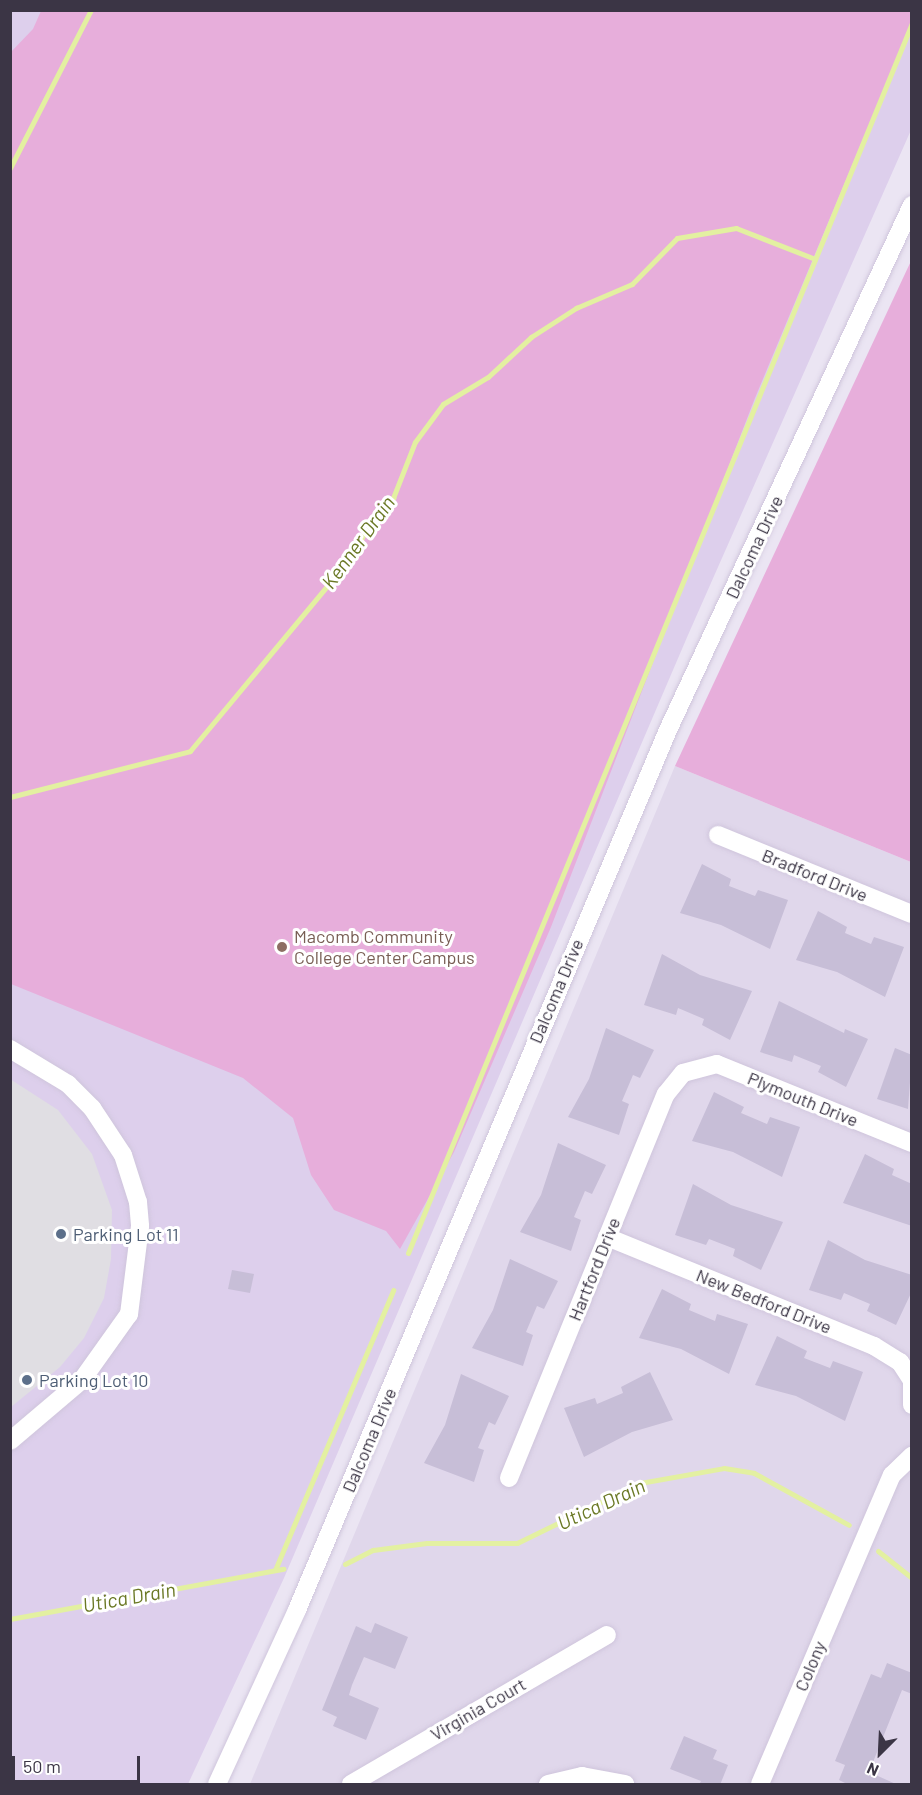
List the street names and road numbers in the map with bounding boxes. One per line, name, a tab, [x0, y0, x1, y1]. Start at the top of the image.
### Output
street label: Dalcoma Drive	[721, 492, 787, 602]
street label: Bradford Drive	[759, 844, 871, 906]
street label: Dalcoma Drive	[524, 936, 588, 1046]
street label: Plymouth Drive	[745, 1067, 861, 1131]
street label: Hartford Drive	[563, 1214, 625, 1324]
street label: New Bedford Drive	[693, 1264, 835, 1338]
street label: Dalcoma Drive	[337, 1385, 401, 1495]
street label: Colony	[790, 1638, 830, 1694]
street label: Virginia Court	[426, 1673, 530, 1745]

